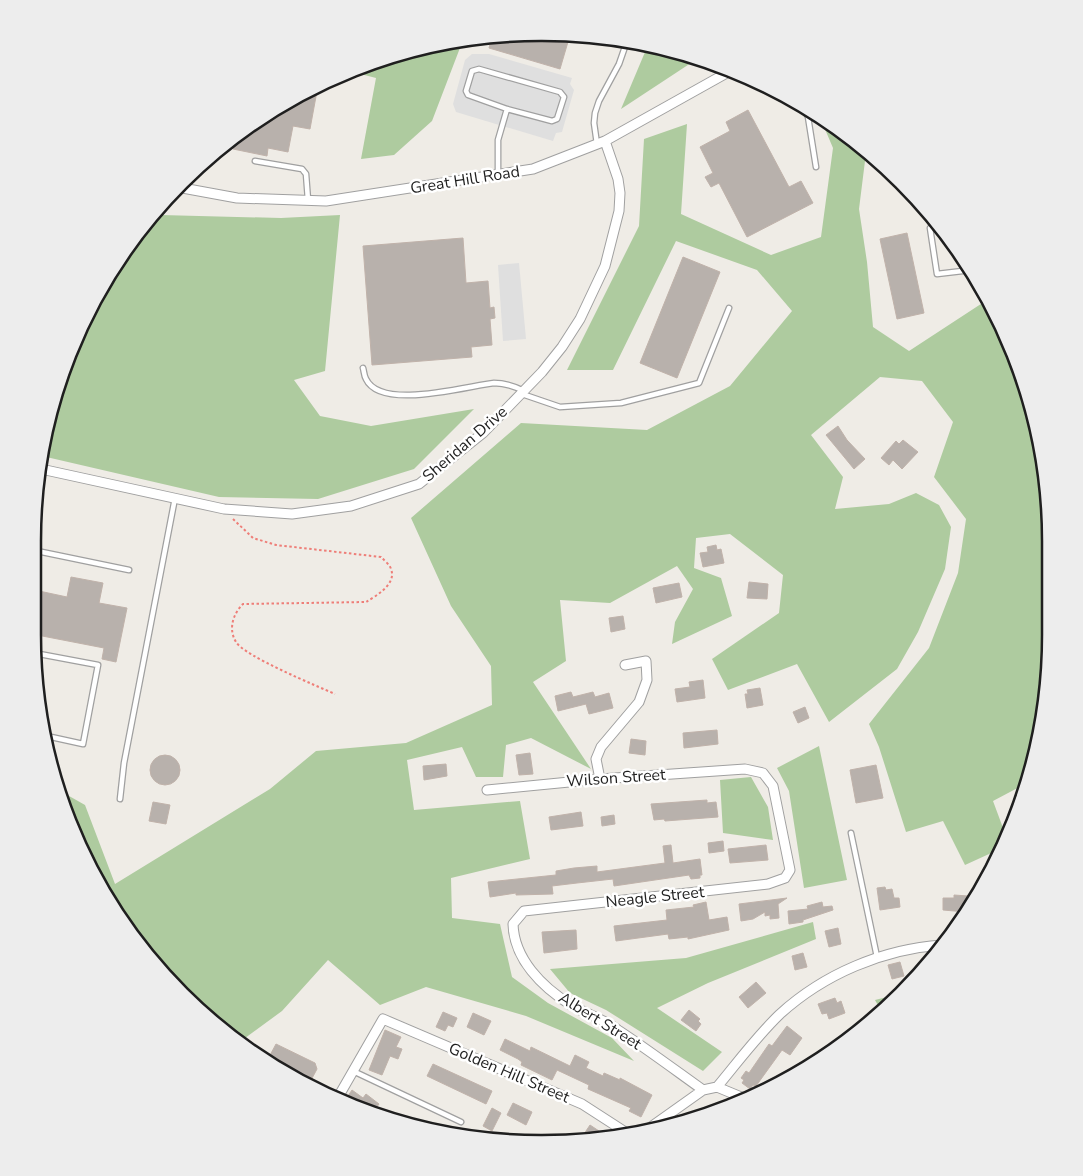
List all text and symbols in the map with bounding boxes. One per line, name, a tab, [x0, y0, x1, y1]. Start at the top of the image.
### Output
street label: Great Hill Road	[409, 160, 521, 200]
street label: Sheridan Drive	[418, 401, 512, 487]
street label: Wilson Street	[566, 764, 667, 792]
street label: Neagle Street	[605, 881, 706, 913]
street label: Albert Street	[554, 987, 646, 1055]
street label: Golden Hill Street	[445, 1038, 573, 1109]

